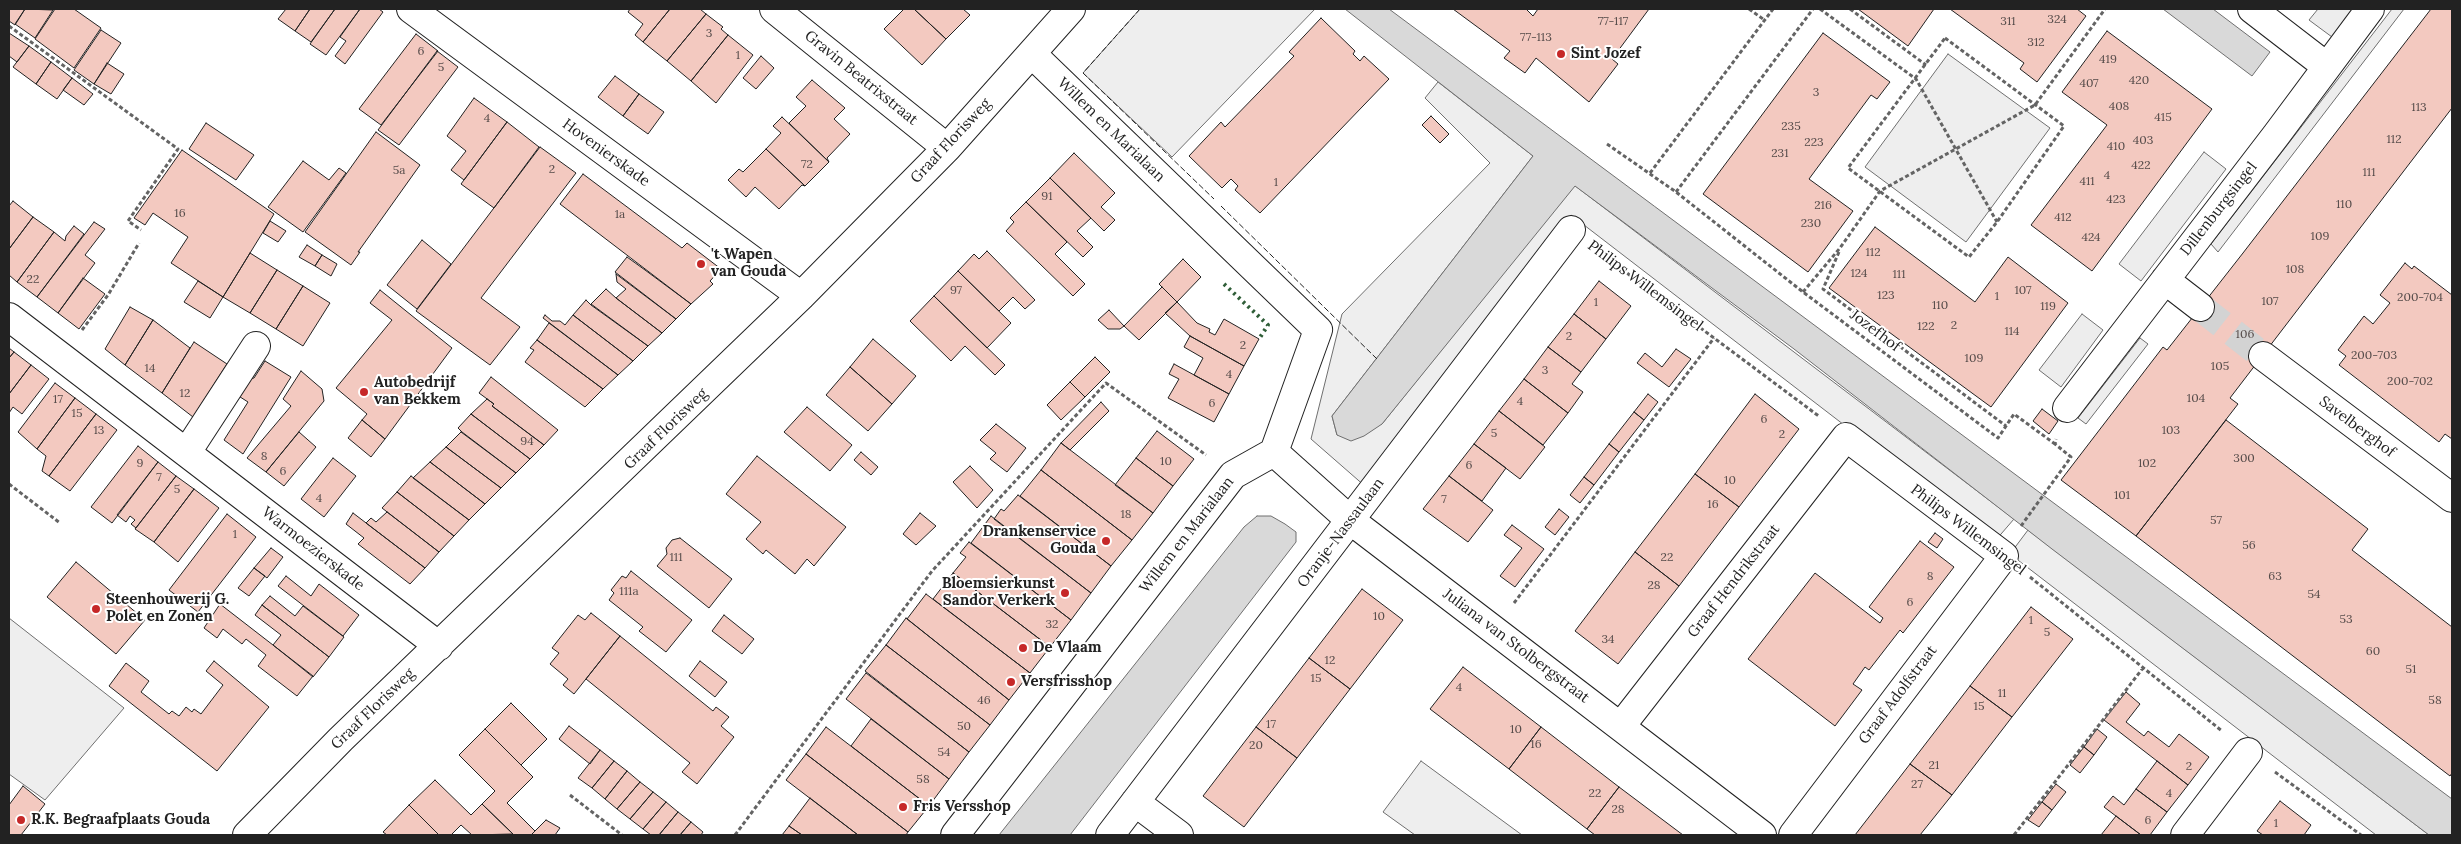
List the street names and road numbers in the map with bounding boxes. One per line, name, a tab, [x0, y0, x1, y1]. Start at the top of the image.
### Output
street label: Gravin Beatrixstraat	[801, 27, 921, 129]
street label: Willem en Marialaan	[1054, 74, 1168, 186]
street label: Graaf Florisweg	[907, 95, 995, 187]
street label: Hovenierskade	[559, 115, 653, 191]
street label: Dillenburgsingel	[2177, 159, 2261, 259]
street label: Philips Willemsingel	[1584, 237, 1706, 335]
street label: Jozefhof	[1846, 306, 1904, 356]
street label: Graaf Florisweg	[620, 385, 712, 473]
street label: Savelberghof	[2315, 393, 2399, 461]
street label: Willem en Marialaan	[1136, 473, 1238, 597]
street label: Oranje-Nassaulaan	[1294, 475, 1388, 591]
street label: Philips Willemsingel	[1907, 481, 2029, 579]
street label: Warmoezierskade	[258, 503, 368, 595]
street label: Graaf Hendrikstraat	[1684, 521, 1784, 641]
street label: Juliana van Stolbergstraat	[1439, 585, 1593, 707]
street label: Graaf Adolfstraat	[1855, 642, 1941, 748]
street label: Graaf Florisweg	[327, 665, 419, 753]

